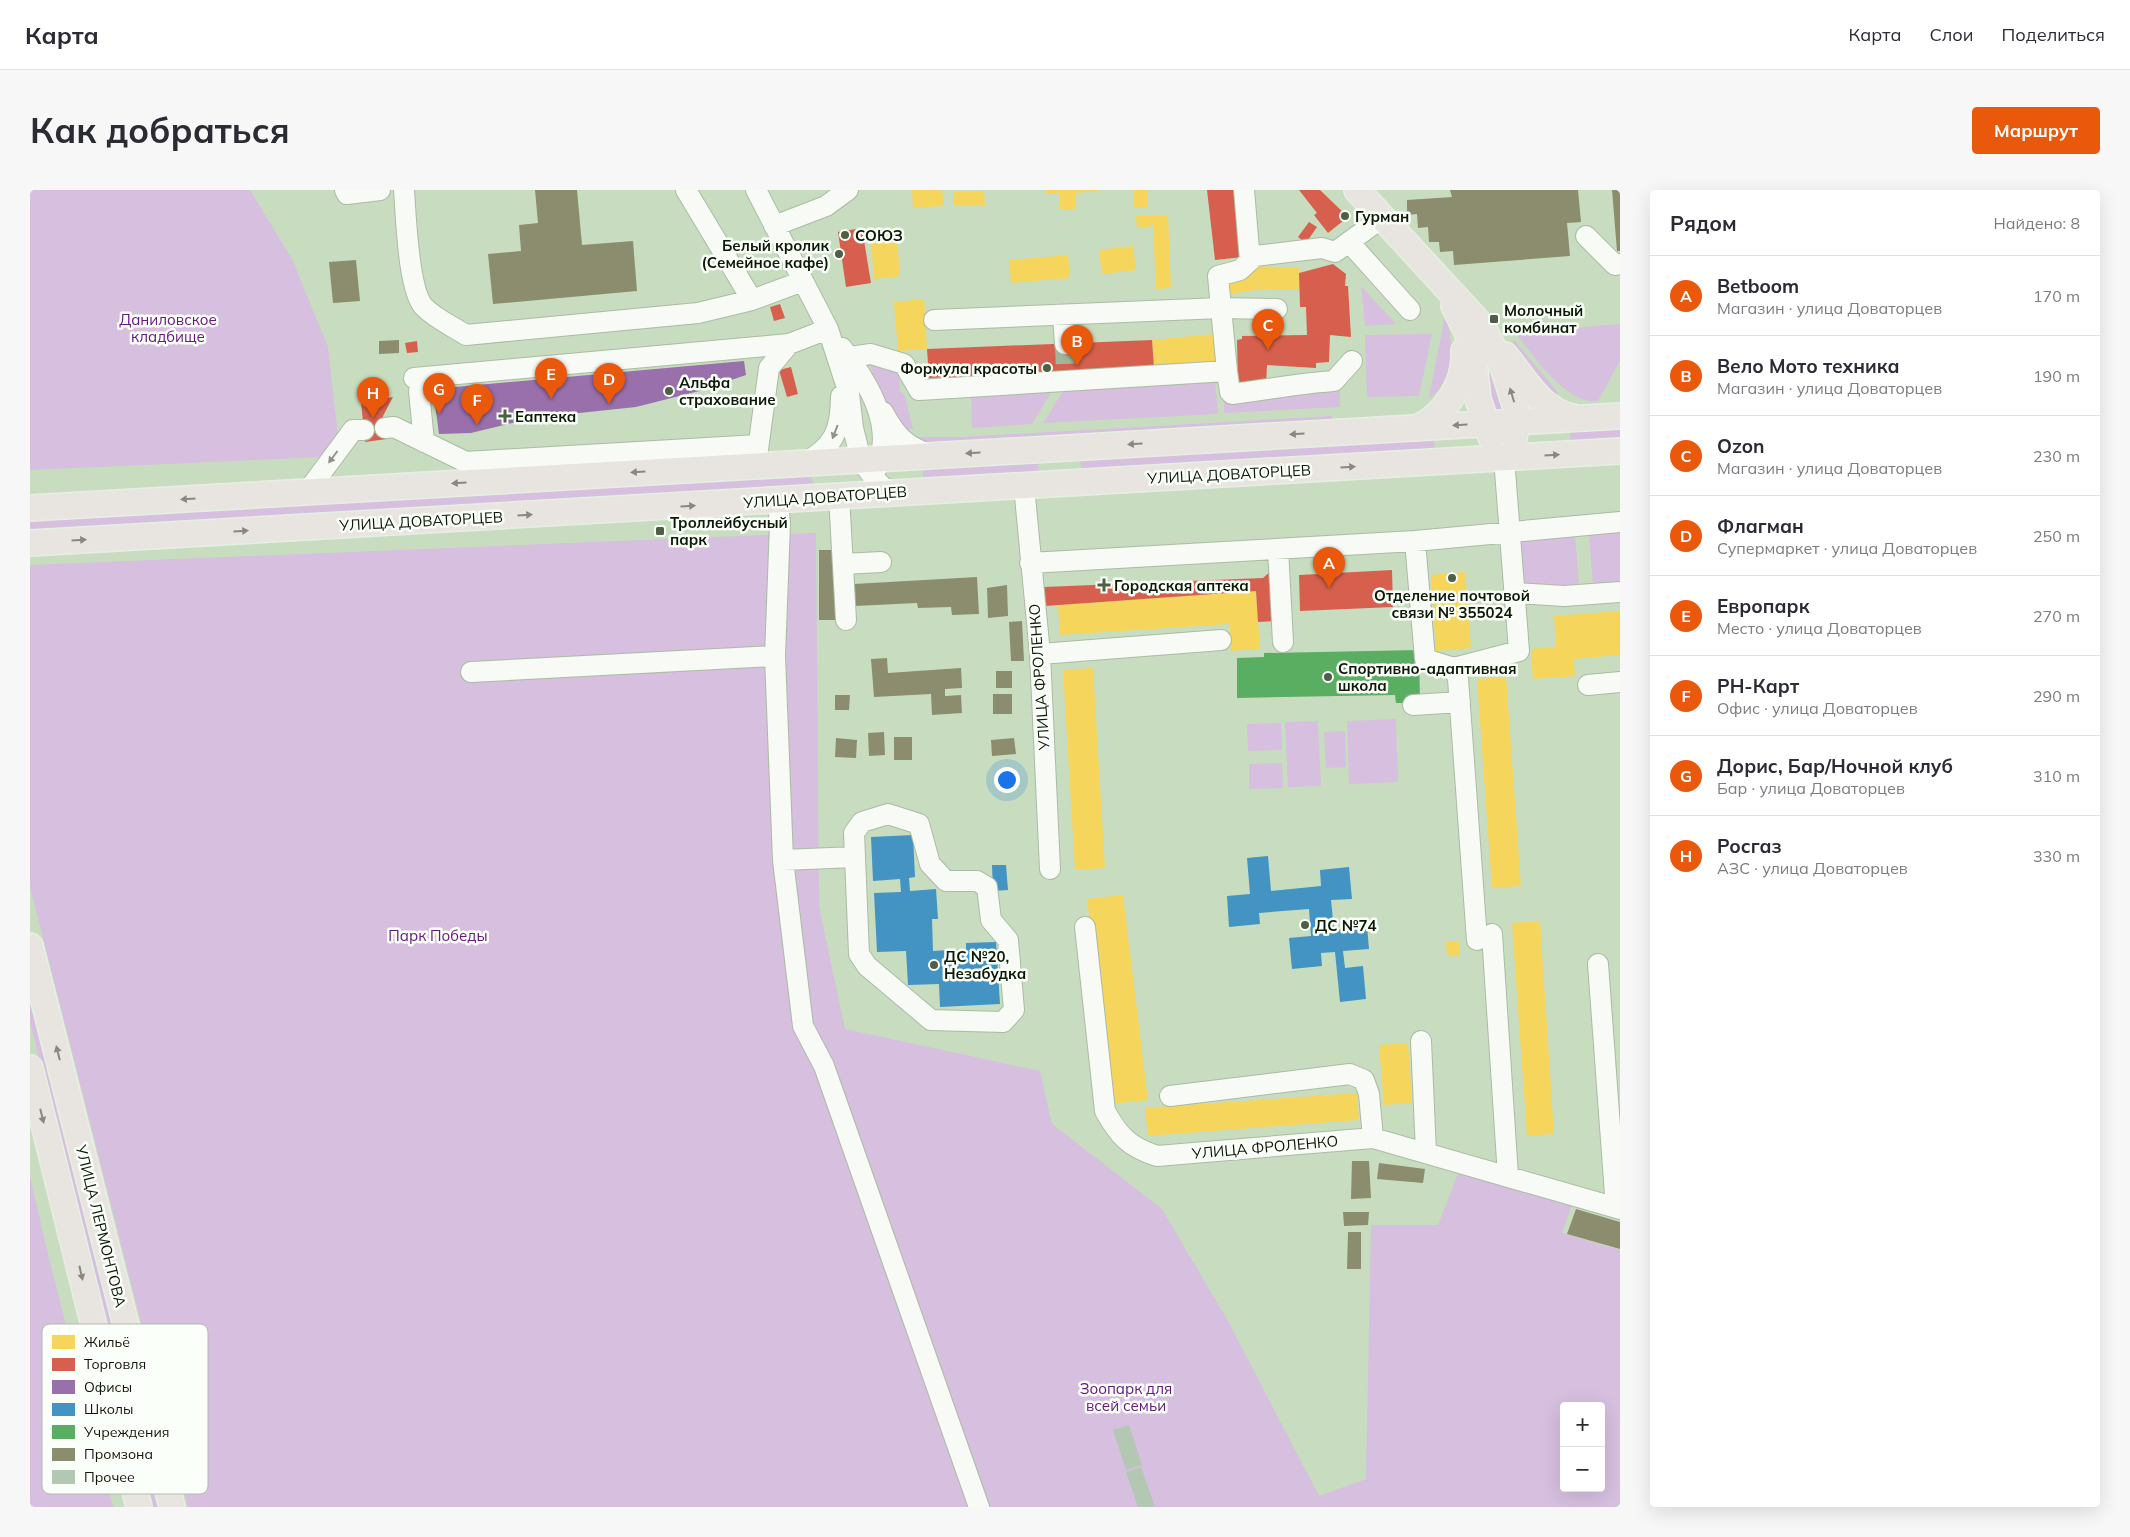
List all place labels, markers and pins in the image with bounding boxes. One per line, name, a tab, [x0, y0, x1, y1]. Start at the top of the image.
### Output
place label: Гурман	[1355, 207, 1409, 226]
marker: Гурман	[1339, 210, 1351, 222]
place label: СОЮЗ	[855, 226, 903, 245]
marker: СОЮЗ	[839, 229, 851, 241]
place label: Белый кролик (Семейное кафе)	[702, 236, 829, 272]
marker: Белый кролик (Семейное кафе)	[833, 248, 845, 260]
place label: Молочный комбинат	[1504, 301, 1583, 337]
pin: C	[1252, 309, 1284, 350]
marker: Молочный комбинат	[1488, 313, 1500, 325]
pin: B	[1061, 325, 1093, 366]
pin: E	[535, 358, 567, 399]
place label: Формула красоты	[900, 359, 1037, 378]
marker: Формула красоты	[1041, 362, 1053, 374]
pin: D	[593, 363, 625, 404]
pin: G	[423, 373, 455, 414]
place label: Альфа страхование	[679, 373, 776, 409]
pin: H	[357, 377, 389, 418]
pin: F	[461, 384, 493, 425]
marker: Альфа страхование	[663, 385, 675, 397]
place label: Еаптека	[515, 407, 576, 426]
marker: Еаптека	[499, 410, 511, 422]
place label: Троллейбусный парк	[670, 513, 788, 549]
marker: Троллейбусный парк	[654, 525, 666, 537]
pin: A	[1313, 547, 1345, 588]
marker: Отделение почтовой связи № 355024	[1446, 572, 1458, 584]
place label: Городская аптека	[1114, 576, 1249, 595]
marker: Городская аптека	[1098, 579, 1110, 591]
place label: Отделение почтовой связи № 355024	[1374, 586, 1530, 622]
place label: Спортивно-адаптивная школа	[1338, 659, 1517, 695]
marker: Спортивно-адаптивная школа	[1322, 671, 1334, 683]
place label: ДС №74	[1315, 916, 1376, 935]
marker: ДС №74	[1299, 919, 1311, 931]
place label: ДС №20, Незабудка	[944, 947, 1026, 983]
marker: ДС №20, Незабудка	[928, 959, 940, 971]

